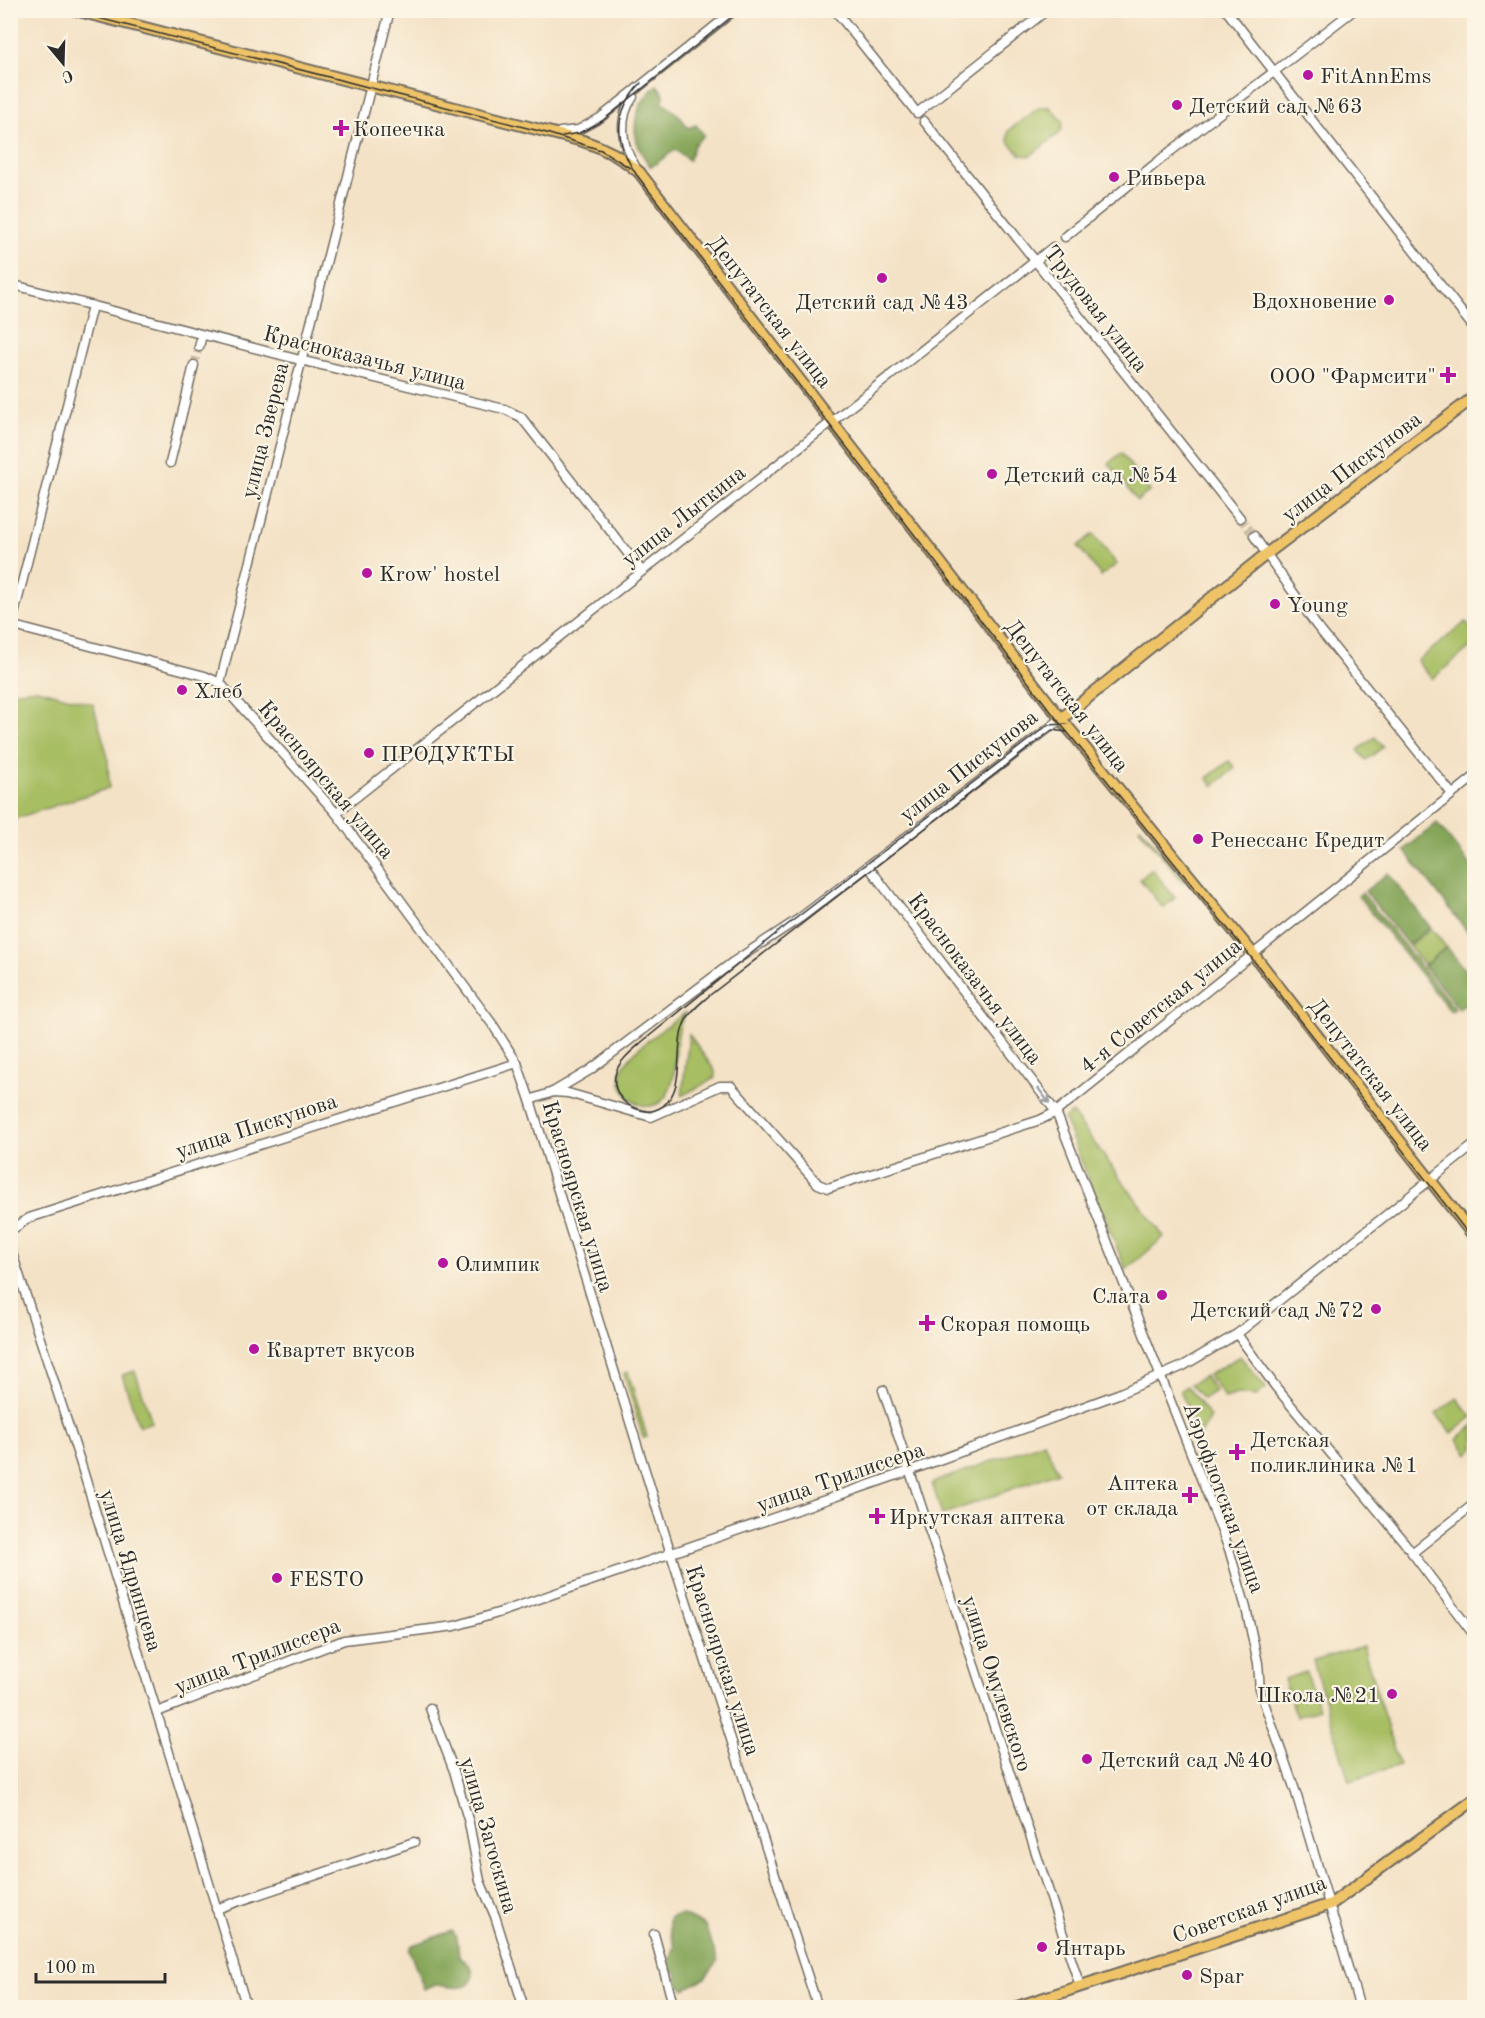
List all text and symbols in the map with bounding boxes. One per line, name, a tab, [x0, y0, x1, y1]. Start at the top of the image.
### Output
north arrow	[33, 33, 93, 93]
text: С	[60, 66, 75, 85]
place label: FitAnnEms	[1320, 66, 1431, 88]
marker: FitAnnEms	[1301, 68, 1315, 82]
place label: Детский сад №63	[1189, 96, 1363, 118]
marker: Детский сад №63	[1170, 98, 1184, 112]
place label: Копеечка	[353, 119, 445, 141]
marker: Копеечка	[334, 121, 348, 135]
place label: Ривьера	[1126, 168, 1206, 190]
marker: Ривьера	[1107, 170, 1121, 184]
street label: Депутатская улица	[703, 232, 836, 393]
street label: Трудовая улица	[1039, 242, 1152, 377]
marker: Детский сад №43	[875, 271, 889, 285]
place label: Вдохновение	[1252, 291, 1377, 313]
place label: Детский сад №43	[795, 292, 969, 314]
marker: Вдохновение	[1382, 293, 1396, 307]
street label: Красноказачья улица	[261, 323, 468, 395]
street label: улица Зверева	[238, 360, 294, 501]
place label: ООО "Фармсити"	[1269, 366, 1436, 388]
marker: ООО "Фармсити"	[1441, 368, 1455, 382]
street label: улица Пискунова	[1278, 408, 1426, 527]
street label: улица Лыткина	[618, 462, 750, 572]
place label: Детский сад №54	[1004, 465, 1178, 487]
marker: Детский сад №54	[985, 467, 999, 481]
place label: Krow' hostel	[379, 564, 500, 586]
marker: Krow' hostel	[360, 566, 374, 580]
place label: Young	[1287, 595, 1348, 617]
marker: Young	[1268, 597, 1282, 611]
street label: Депутатская улица	[1000, 616, 1133, 777]
place label: Хлеб	[194, 681, 243, 703]
marker: Хлеб	[175, 683, 189, 697]
street label: Красноярская улица	[253, 697, 398, 864]
street label: улица Пискунова	[896, 706, 1042, 827]
place label: ПРОДУКТЫ	[381, 744, 515, 766]
marker: ПРОДУКТЫ	[362, 746, 376, 760]
place label: Ренессанс Кредит	[1210, 830, 1384, 852]
marker: Ренессанс Кредит	[1191, 832, 1205, 846]
street label: Красноказачья улица	[903, 889, 1046, 1069]
street label: 4-я Советская улица	[1076, 935, 1246, 1078]
street label: Депутатская улица	[1304, 995, 1437, 1156]
one-way arrow	[1038, 1088, 1050, 1104]
street label: улица Пискунова	[173, 1090, 340, 1163]
street label: Красноярская улица	[537, 1098, 617, 1295]
place label: Олимпик	[455, 1254, 540, 1276]
marker: Олимпик	[436, 1256, 450, 1270]
place label: Слата	[1092, 1286, 1150, 1308]
marker: Слата	[1155, 1288, 1169, 1302]
place label: Детский сад №72	[1190, 1300, 1364, 1322]
marker: Детский сад №72	[1369, 1302, 1383, 1316]
marker: Скорая помощь	[918, 1314, 936, 1332]
place label: Скорая помощь	[940, 1314, 1090, 1336]
place label: Квартет вкусов	[266, 1340, 415, 1362]
marker: Квартет вкусов	[247, 1342, 261, 1356]
street label: Аэрофлотская улица	[1178, 1399, 1268, 1596]
place label: Детская поликлиника №1	[1250, 1430, 1418, 1477]
street label: улица Трилиссера	[754, 1439, 927, 1517]
marker: Детская поликлиника №1	[1228, 1443, 1246, 1461]
place label: Аптека от склада	[1086, 1473, 1178, 1520]
street label: улица Ядринцева	[95, 1487, 165, 1655]
marker: Аптека от склада	[1183, 1488, 1197, 1502]
place label: Иркутская аптека	[889, 1507, 1065, 1529]
marker: Иркутская аптека	[870, 1509, 884, 1523]
street label: Красноярская улица	[681, 1563, 763, 1759]
place label: FESTO	[289, 1569, 364, 1591]
marker: FESTO	[270, 1571, 284, 1585]
street label: улица Омулевского	[957, 1593, 1035, 1774]
street label: улица Трилиссера	[172, 1615, 344, 1699]
place label: Школа №21	[1257, 1685, 1380, 1707]
marker: Школа №21	[1385, 1687, 1399, 1701]
place label: Детский сад №40	[1099, 1750, 1273, 1772]
marker: Детский сад №40	[1080, 1752, 1094, 1766]
street label: улица Загоскина	[455, 1755, 521, 1916]
street label: Советская улица	[1170, 1872, 1330, 1948]
place label: Янтарь	[1054, 1938, 1125, 1960]
marker: Янтарь	[1035, 1940, 1049, 1954]
scale bar	[36, 1946, 165, 1984]
text: 100 m	[45, 1959, 96, 1977]
place label: Spar	[1199, 1966, 1244, 1988]
marker: Spar	[1180, 1968, 1194, 1982]

